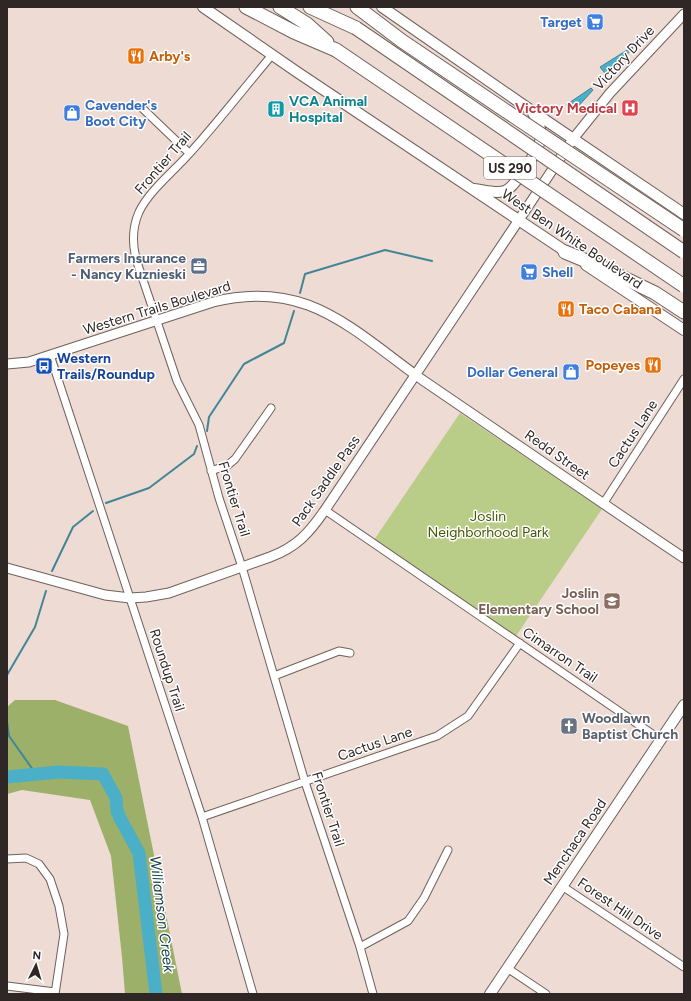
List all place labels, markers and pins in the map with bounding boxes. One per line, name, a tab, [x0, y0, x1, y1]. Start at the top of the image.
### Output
supermarket icon: Target	[585, 12, 605, 32]
place label: Target	[540, 14, 582, 31]
restaurant icon: Arby's	[126, 46, 146, 66]
place label: Arby's	[149, 48, 191, 65]
place label: VCA Animal Hospital	[289, 93, 367, 126]
place label: Cavender's Boot City	[85, 97, 158, 130]
hospital icon: Victory Medical	[620, 98, 640, 118]
building icon: VCA Animal Hospital	[266, 99, 286, 119]
place label: Victory Medical	[515, 100, 617, 117]
shop icon: Cavender's Boot City	[62, 103, 82, 123]
place label: Farmers Insurance - Nancy Kuznieski	[68, 250, 186, 283]
office icon: Farmers Insurance - Nancy Kuznieski	[189, 256, 209, 276]
supermarket icon: Shell	[519, 262, 539, 282]
place label: Shell	[542, 264, 573, 281]
restaurant icon: Taco Cabana	[556, 299, 576, 319]
place label: Taco Cabana	[579, 301, 662, 318]
place label: Western Trails/Roundup	[57, 350, 155, 383]
restaurant icon: Popeyes	[643, 355, 663, 375]
bus stop icon: Western Trails/Roundup	[34, 356, 54, 376]
place label: Popeyes	[586, 357, 640, 374]
shop icon: Dollar General	[561, 362, 581, 382]
place label: Dollar General	[467, 364, 558, 381]
place label: Joslin Elementary School	[478, 585, 599, 618]
school or university icon: Joslin Elementary School	[602, 591, 622, 611]
place label: Woodlawn Baptist Church	[582, 710, 678, 743]
church icon: Woodlawn Baptist Church	[559, 716, 579, 736]

